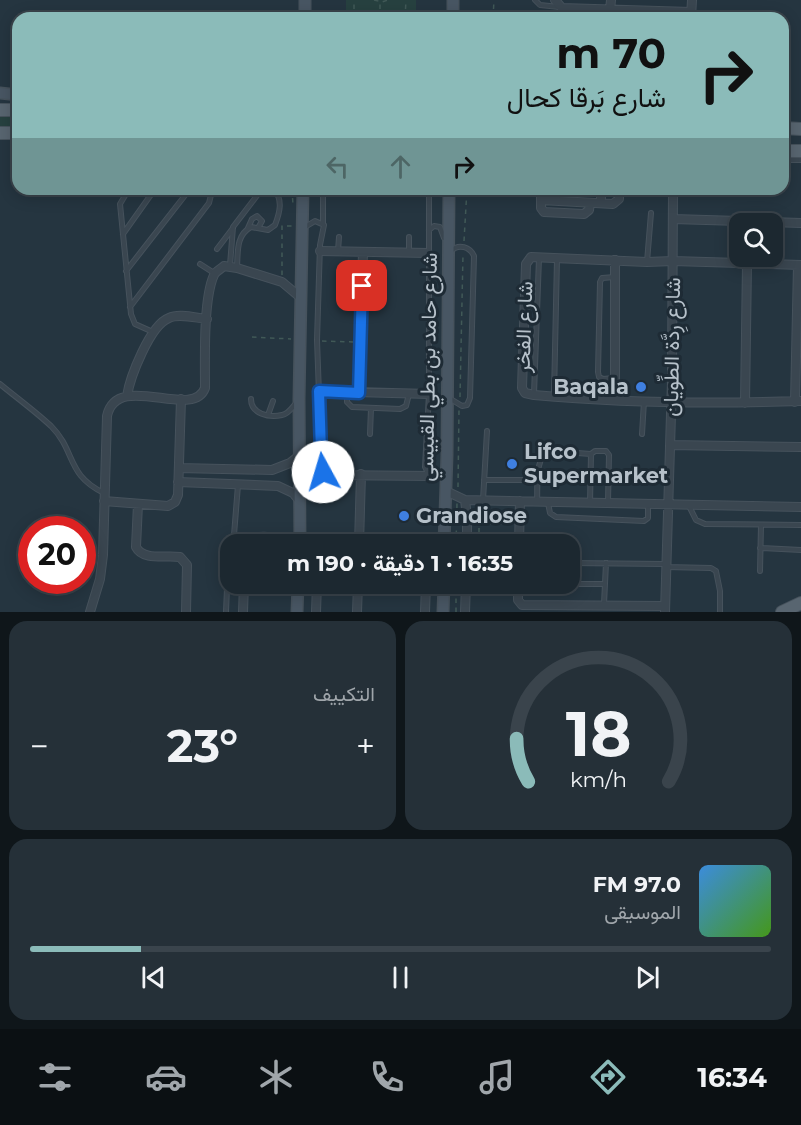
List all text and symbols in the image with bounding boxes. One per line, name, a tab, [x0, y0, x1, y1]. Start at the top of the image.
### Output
text: 70 m	[556, 27, 666, 79]
icon: right	[687, 36, 765, 114]
text: شارع بَرقا كحال	[507, 81, 666, 114]
icon: left	[321, 150, 354, 183]
icon: ahead	[384, 150, 417, 183]
icon: right	[447, 150, 480, 183]
map controls	[729, 213, 783, 267]
button: search	[729, 213, 783, 267]
street label: شارع حامد بن بطي القبيسي	[413, 252, 447, 482]
pin	[336, 260, 387, 311]
icon: arrive	[345, 269, 378, 302]
street label: شارع رِدَّة الطِّويان	[656, 277, 690, 417]
street label: شارع الفخر	[509, 281, 540, 374]
place label: Baqala	[553, 374, 629, 399]
marker: Baqala	[634, 380, 648, 394]
place label: Lifco Supermarket	[524, 439, 668, 488]
position arrow	[291, 440, 355, 504]
marker: Lifco Supermarket	[505, 457, 519, 471]
place label: Grandiose	[416, 503, 527, 528]
marker: Grandiose	[397, 509, 411, 523]
speed limit sign: 20	[18, 516, 96, 594]
text: 16:35 · 1 دقيقة · 190 m	[287, 550, 513, 577]
text: التكييف	[313, 682, 375, 706]
text: 18	[566, 696, 631, 772]
text: 23°	[167, 718, 238, 773]
text: −	[30, 726, 49, 766]
text: +	[356, 726, 375, 766]
text: km/h	[570, 767, 627, 793]
text: 97.0 FM	[593, 871, 681, 898]
text: الموسيقى	[604, 900, 681, 924]
icon: previous	[137, 961, 170, 994]
icon: pause	[384, 961, 417, 994]
icon: next	[631, 961, 664, 994]
icon: filters	[34, 1056, 76, 1098]
icon: car	[145, 1056, 187, 1098]
icon: climate	[255, 1056, 297, 1098]
icon: phone	[366, 1056, 408, 1098]
icon: music	[476, 1056, 518, 1098]
icon: directions	[587, 1056, 629, 1098]
text: 16:34	[697, 1061, 767, 1094]

